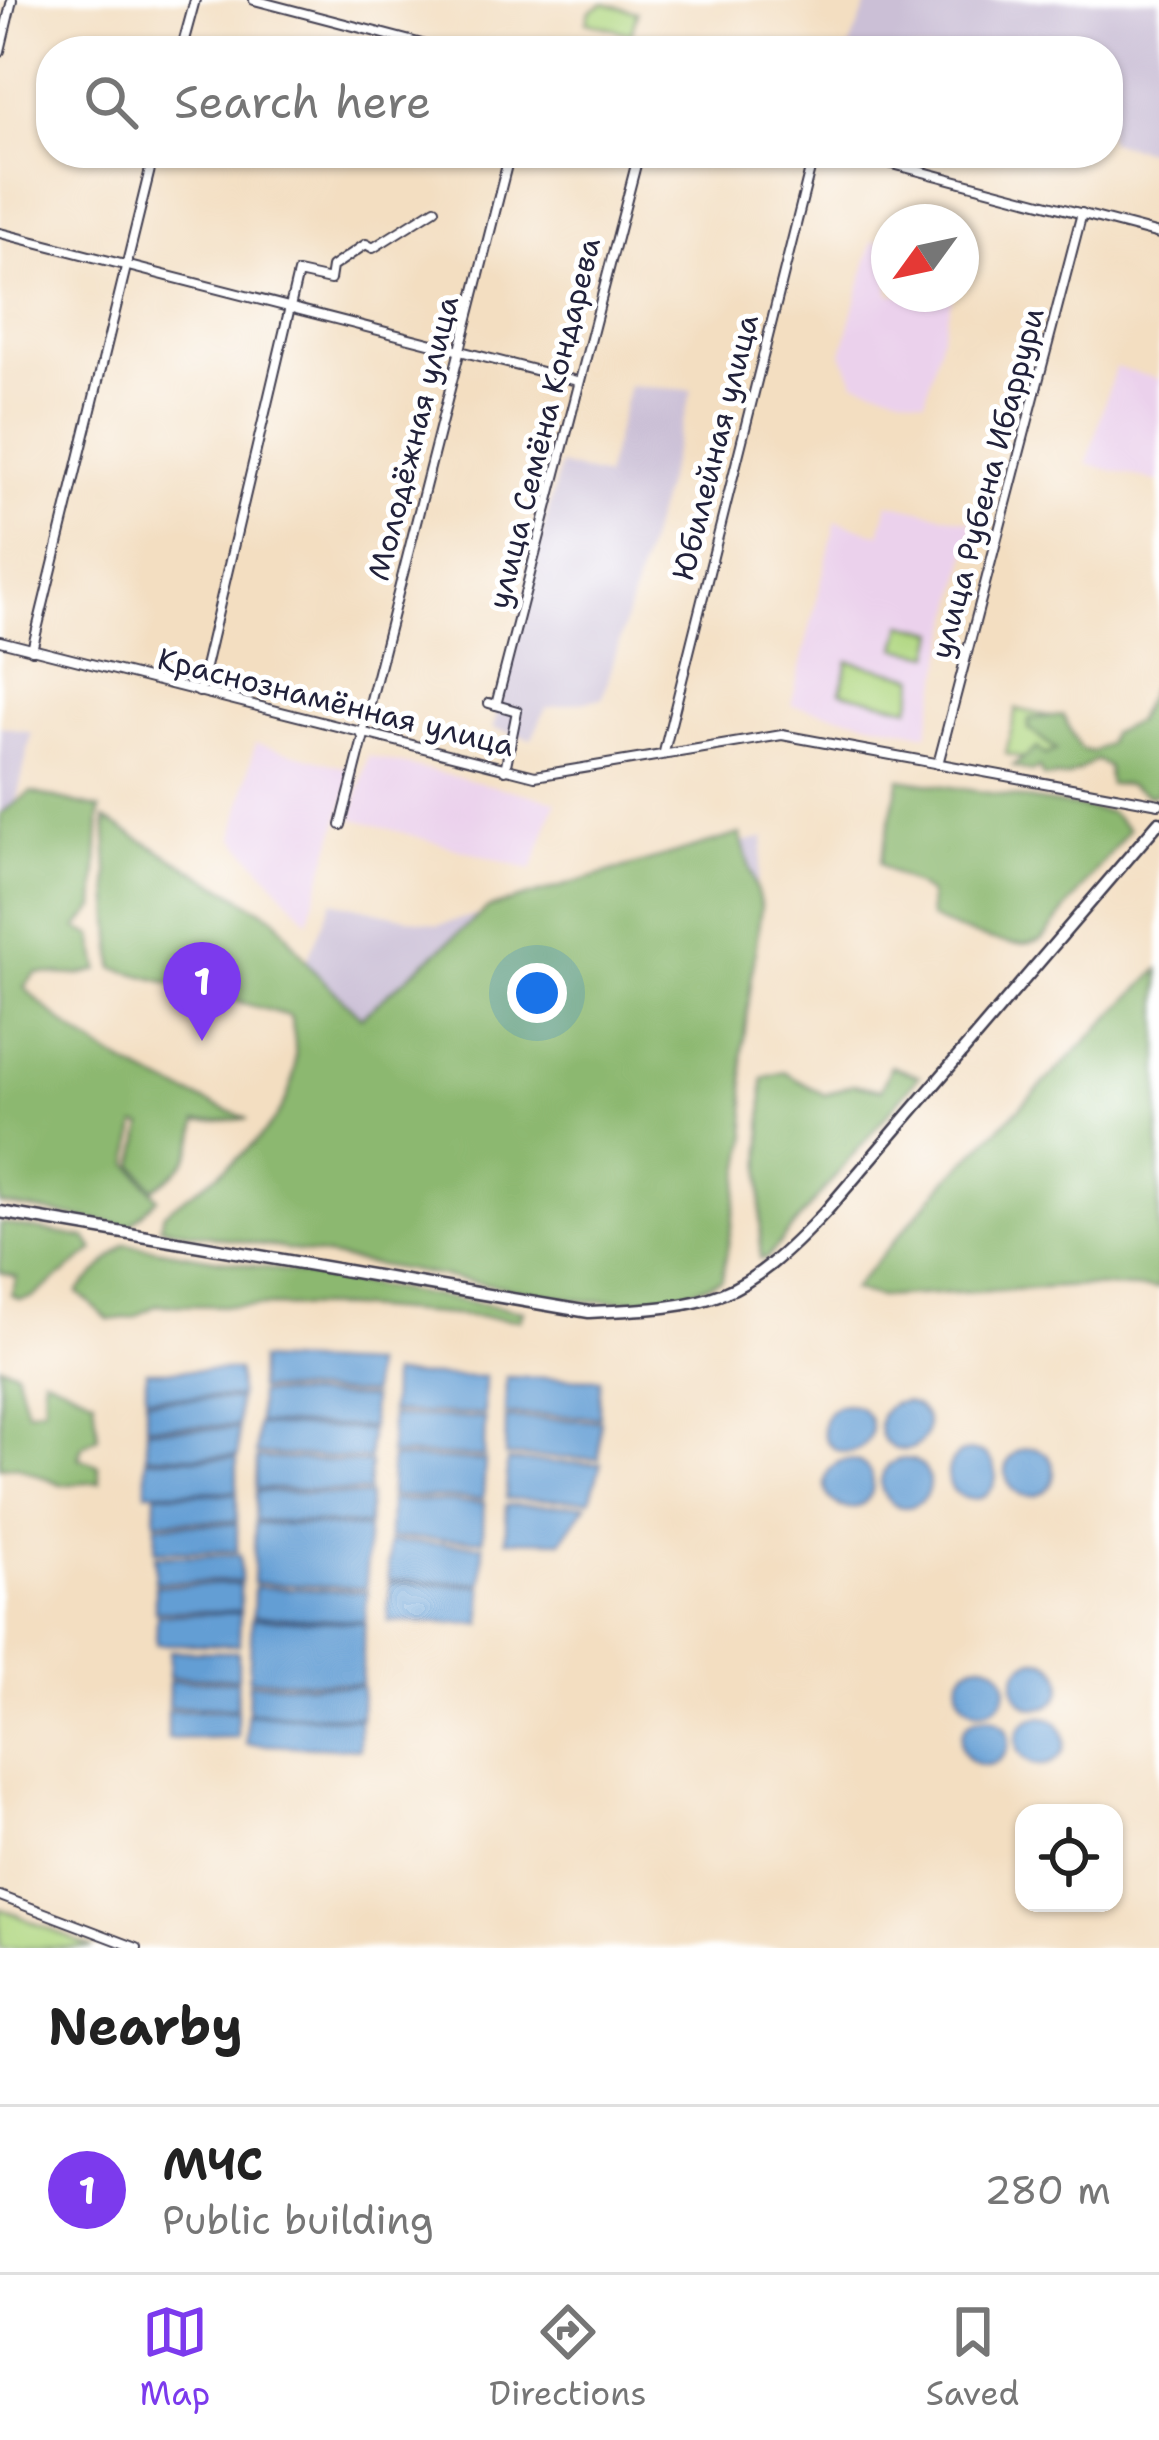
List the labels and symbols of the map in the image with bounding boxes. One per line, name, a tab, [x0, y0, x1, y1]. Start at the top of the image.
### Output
north arrow	[871, 204, 979, 312]
street label: улица Семёна Кондарева	[478, 233, 610, 613]
street label: Молодёжная улица	[358, 291, 468, 585]
street label: улица Рубена Ибаррури	[920, 303, 1054, 663]
street label: Юбилейная улица	[662, 309, 768, 584]
street label: Краснознамённая улица	[153, 638, 519, 766]
pin: 1	[163, 942, 241, 1041]
your location	[507, 963, 567, 1023]

